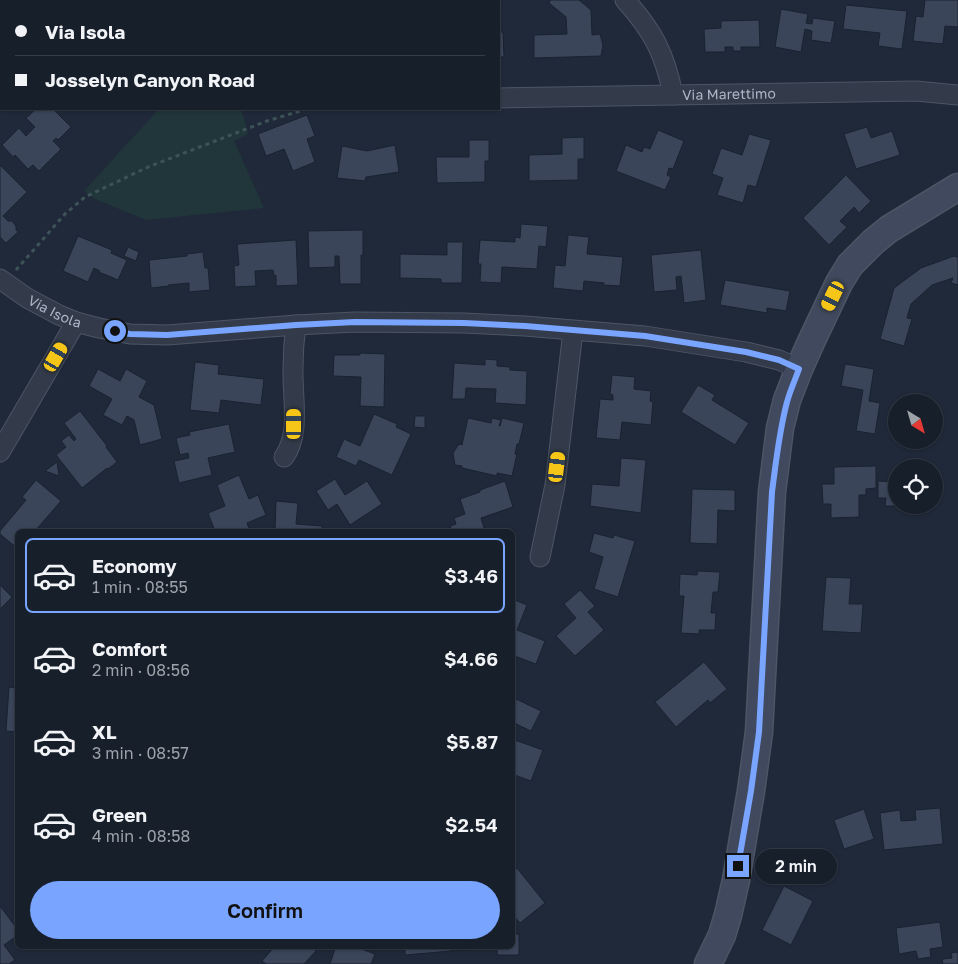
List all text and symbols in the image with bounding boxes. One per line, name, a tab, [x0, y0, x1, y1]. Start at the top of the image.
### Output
text: Via Isola	[45, 20, 125, 43]
text: Josselyn Canyon Road	[45, 68, 255, 91]
street label: Via Marettimo	[682, 84, 776, 103]
car	[819, 279, 846, 313]
street label: Via Isola	[25, 291, 83, 331]
route start	[104, 320, 126, 342]
car	[42, 340, 69, 374]
north arrow	[888, 394, 942, 449]
map controls	[888, 394, 943, 514]
car	[286, 409, 301, 439]
car	[547, 451, 566, 483]
button: locate	[888, 459, 943, 514]
icon: car	[32, 553, 77, 598]
text: Economy	[92, 554, 177, 577]
text: $3.46	[444, 564, 498, 587]
text: 1 min · 08:55	[92, 577, 188, 597]
icon: car	[32, 636, 77, 681]
text: Comfort	[92, 637, 167, 660]
text: $4.66	[444, 647, 498, 670]
text: 2 min · 08:56	[92, 660, 190, 680]
icon: car	[32, 719, 77, 764]
text: XL	[92, 720, 117, 743]
text: $5.87	[446, 730, 498, 753]
text: 3 min · 08:57	[92, 743, 189, 763]
icon: car	[32, 802, 77, 847]
text: Green	[92, 803, 147, 826]
text: $2.54	[445, 813, 498, 836]
text: 4 min · 08:58	[92, 826, 190, 846]
callout: 2 min	[756, 848, 838, 884]
route end	[727, 855, 749, 877]
text: 2 min	[775, 856, 817, 876]
button: Confirm	[30, 881, 500, 939]

